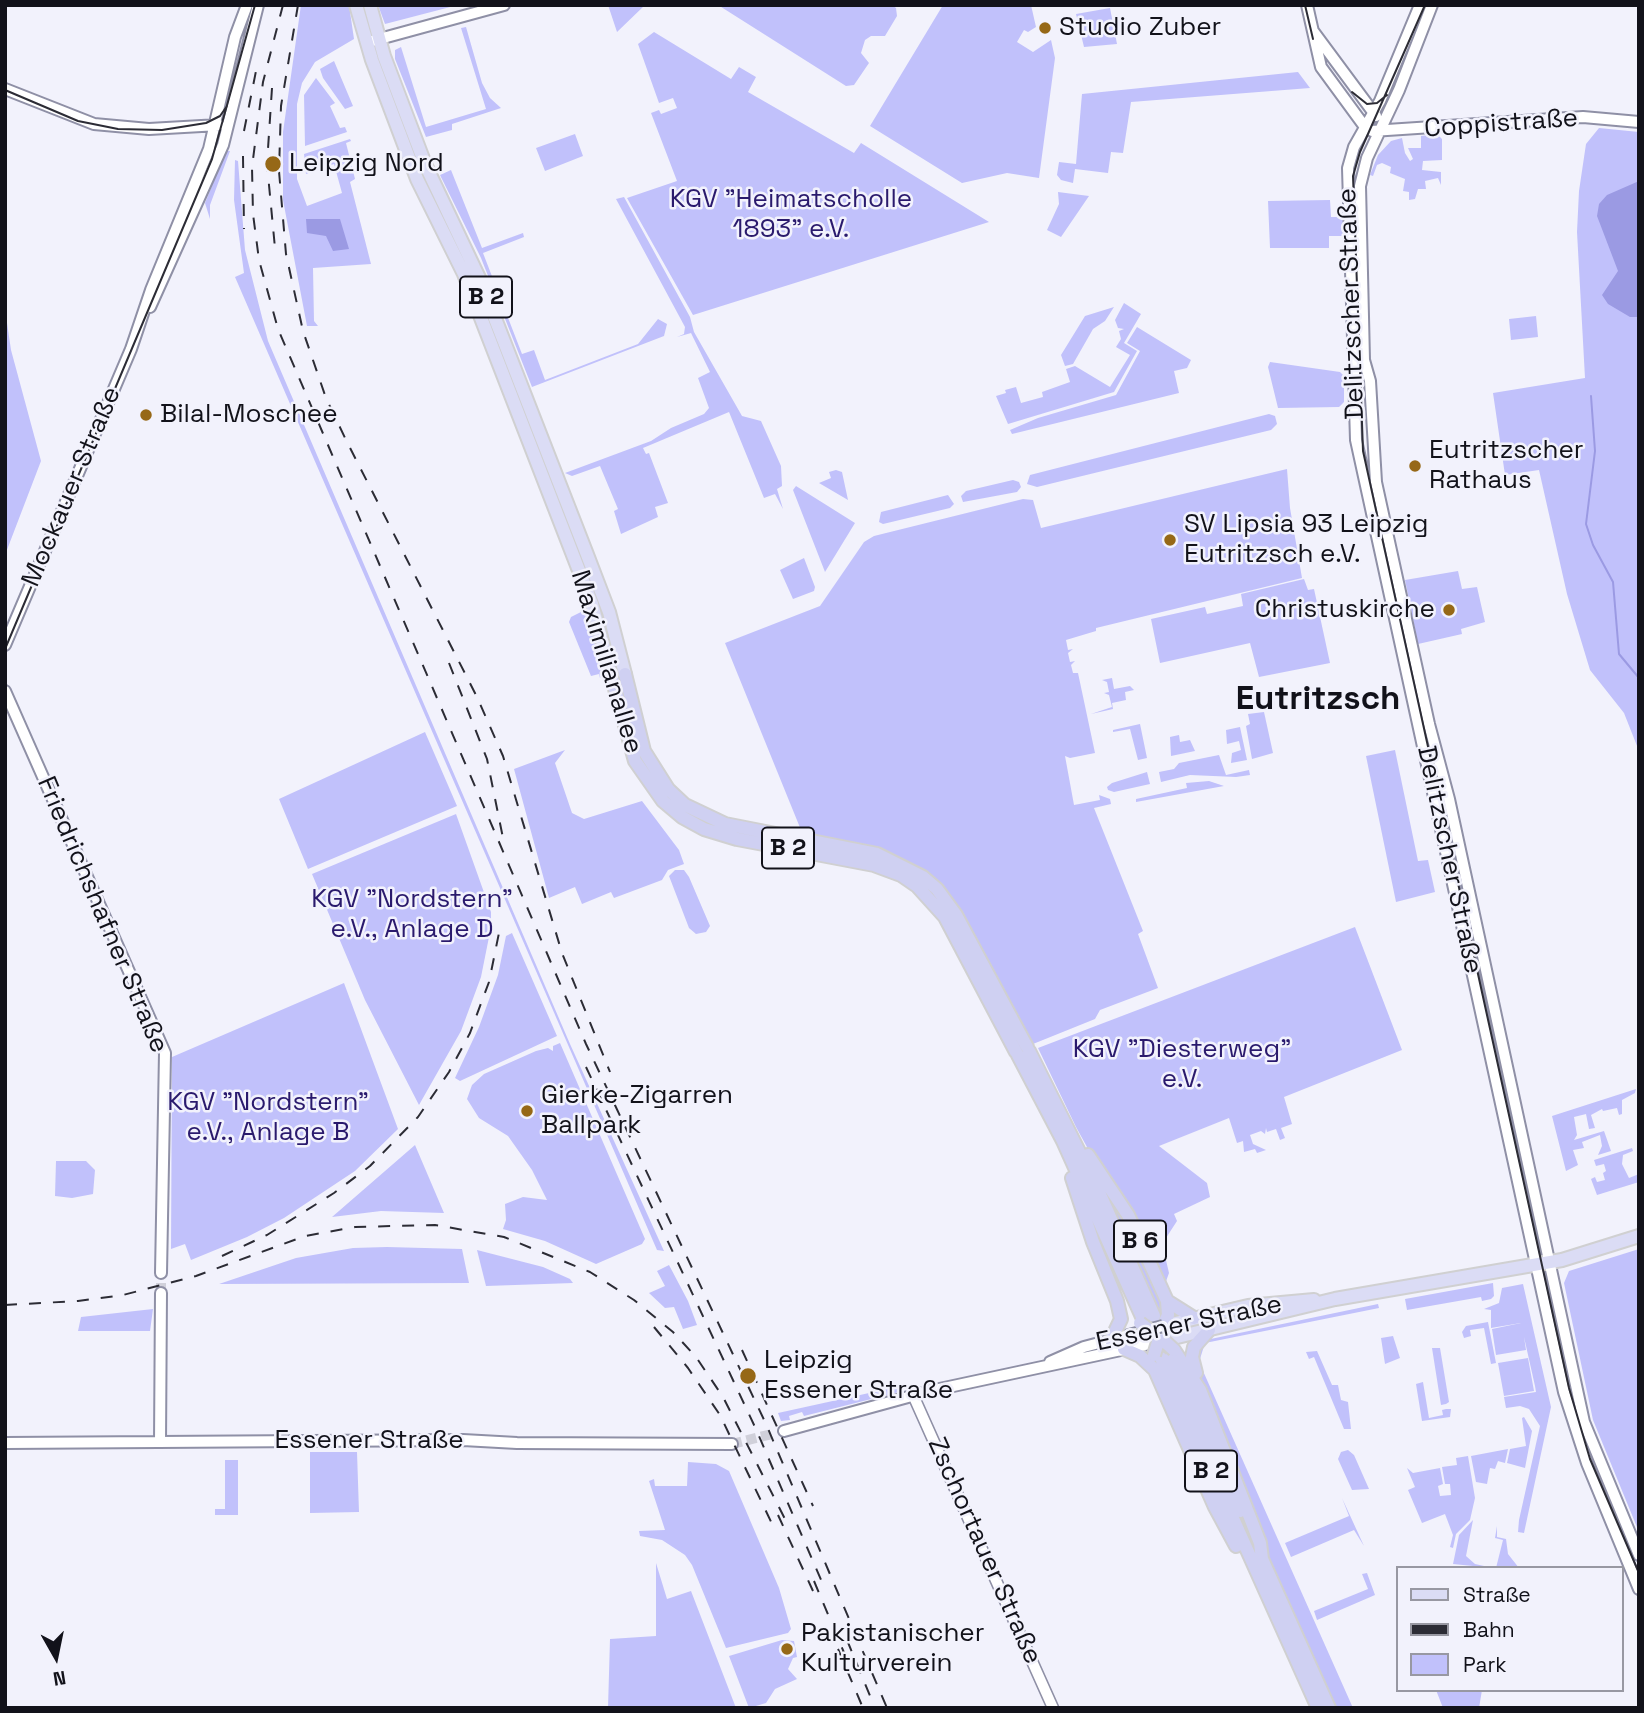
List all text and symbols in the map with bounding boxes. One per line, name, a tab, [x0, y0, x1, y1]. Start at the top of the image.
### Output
place label: Studio Zuber	[1059, 12, 1221, 44]
marker: Studio Zuber	[1037, 20, 1053, 36]
street label: Coppistraße	[1423, 103, 1579, 145]
place label: Leipzig Nord	[289, 148, 444, 180]
marker: Leipzig Nord	[263, 154, 283, 174]
park label: KGV "Heimatscholle 1893" e.V.	[670, 184, 912, 246]
street label: Delitzscher Straße	[1332, 188, 1372, 420]
road number: B 2	[460, 276, 512, 318]
street label: Mockauer Straße	[16, 382, 128, 592]
place label: Bilal-Moschee	[160, 399, 338, 431]
marker: Bilal-Moschee	[138, 407, 154, 423]
place label: Eutritzscher Rathaus	[1429, 435, 1584, 496]
marker: Eutritzscher Rathaus	[1407, 458, 1423, 474]
place label: SV Lipsia 93 Leipzig Eutritzsch e.V.	[1184, 509, 1428, 570]
marker: SV Lipsia 93 Leipzig Eutritzsch e.V.	[1162, 532, 1178, 548]
street label: Maximilianallee	[563, 567, 649, 757]
place label: Christuskirche	[1255, 594, 1435, 626]
marker: Christuskirche	[1441, 602, 1457, 618]
district label: Eutritzsch	[1236, 680, 1400, 720]
street label: Delitzscher Straße	[1410, 743, 1488, 977]
street label: Friedrichshafner Straße	[30, 772, 174, 1058]
road number: B 2	[762, 828, 814, 868]
park label: KGV "Nordstern" e.V., Anlage D	[311, 884, 513, 946]
park label: KGV "Diesterweg" e.V.	[1073, 1034, 1291, 1096]
place label: Gierke-Zigarren Ballpark	[541, 1080, 733, 1142]
park label: KGV "Nordstern" e.V., Anlage B	[167, 1087, 369, 1148]
marker: Gierke-Zigarren Ballpark	[519, 1103, 535, 1119]
road number: B 6	[1114, 1220, 1166, 1261]
street label: Essener Straße	[1093, 1289, 1285, 1359]
place label: Leipzig Essener Straße	[764, 1345, 953, 1406]
marker: Leipzig Essener Straße	[738, 1366, 758, 1386]
street label: Essener Straße	[274, 1425, 464, 1457]
street label: Zschortauer Straße	[920, 1433, 1048, 1669]
road number: B 2	[1185, 1450, 1237, 1492]
legend	[1396, 1566, 1623, 1692]
text: Straße	[1463, 1581, 1531, 1608]
text: Bahn	[1463, 1616, 1515, 1643]
place label: Pakistanischer Kulturverein	[801, 1618, 985, 1680]
north arrow	[21, 1622, 91, 1692]
marker: Pakistanischer Kulturverein	[779, 1641, 795, 1657]
text: Park	[1463, 1651, 1507, 1678]
text: N	[51, 1665, 68, 1692]

